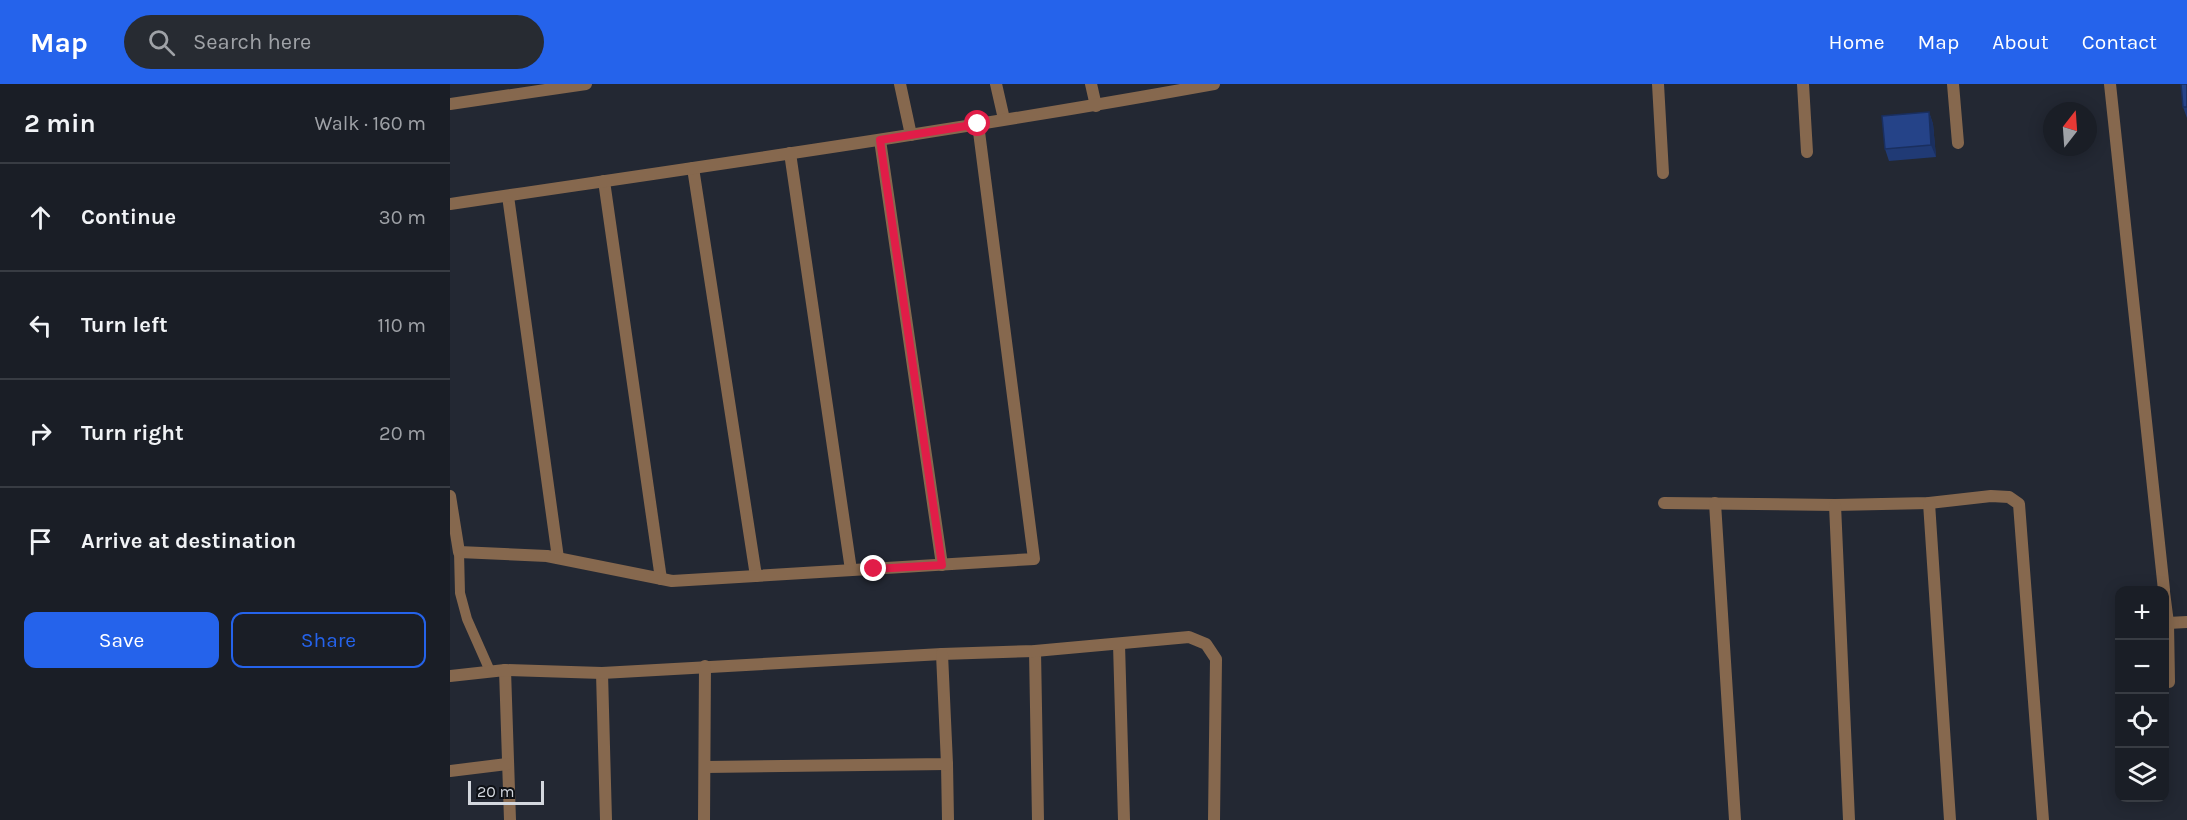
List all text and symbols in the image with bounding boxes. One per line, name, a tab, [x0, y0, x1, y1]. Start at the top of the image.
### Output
search box	[124, 15, 544, 69]
text: Map	[30, 26, 88, 59]
icon: search	[145, 26, 178, 59]
text: Search here	[193, 29, 311, 55]
text: Home	[1829, 30, 1885, 54]
text: Map	[1918, 30, 1959, 54]
text: About	[1992, 30, 2049, 54]
text: Contact	[2082, 30, 2157, 54]
north arrow	[2043, 102, 2097, 156]
text: 2 min	[24, 108, 96, 139]
route start	[964, 110, 990, 136]
text: Walk · 160 m	[314, 112, 426, 135]
icon: ahead	[24, 201, 57, 234]
text: Continue	[81, 204, 176, 230]
text: 30 m	[379, 206, 426, 229]
icon: left	[24, 309, 57, 342]
text: Turn left	[81, 312, 168, 338]
text: 110 m	[377, 314, 426, 337]
icon: right	[24, 417, 57, 450]
text: Turn right	[81, 420, 184, 446]
text: 20 m	[379, 422, 426, 445]
icon: arrive	[24, 525, 57, 558]
text: Arrive at destination	[81, 528, 296, 554]
route end	[860, 555, 886, 581]
map controls	[2115, 586, 2169, 802]
button: +	[2115, 586, 2169, 640]
button: Save	[24, 612, 219, 668]
button: Share	[231, 612, 426, 668]
button: −	[2115, 640, 2169, 694]
button: locate	[2115, 694, 2169, 748]
button: layers	[2115, 748, 2169, 802]
scale bar	[468, 778, 544, 806]
text: 20 m	[477, 782, 515, 801]

